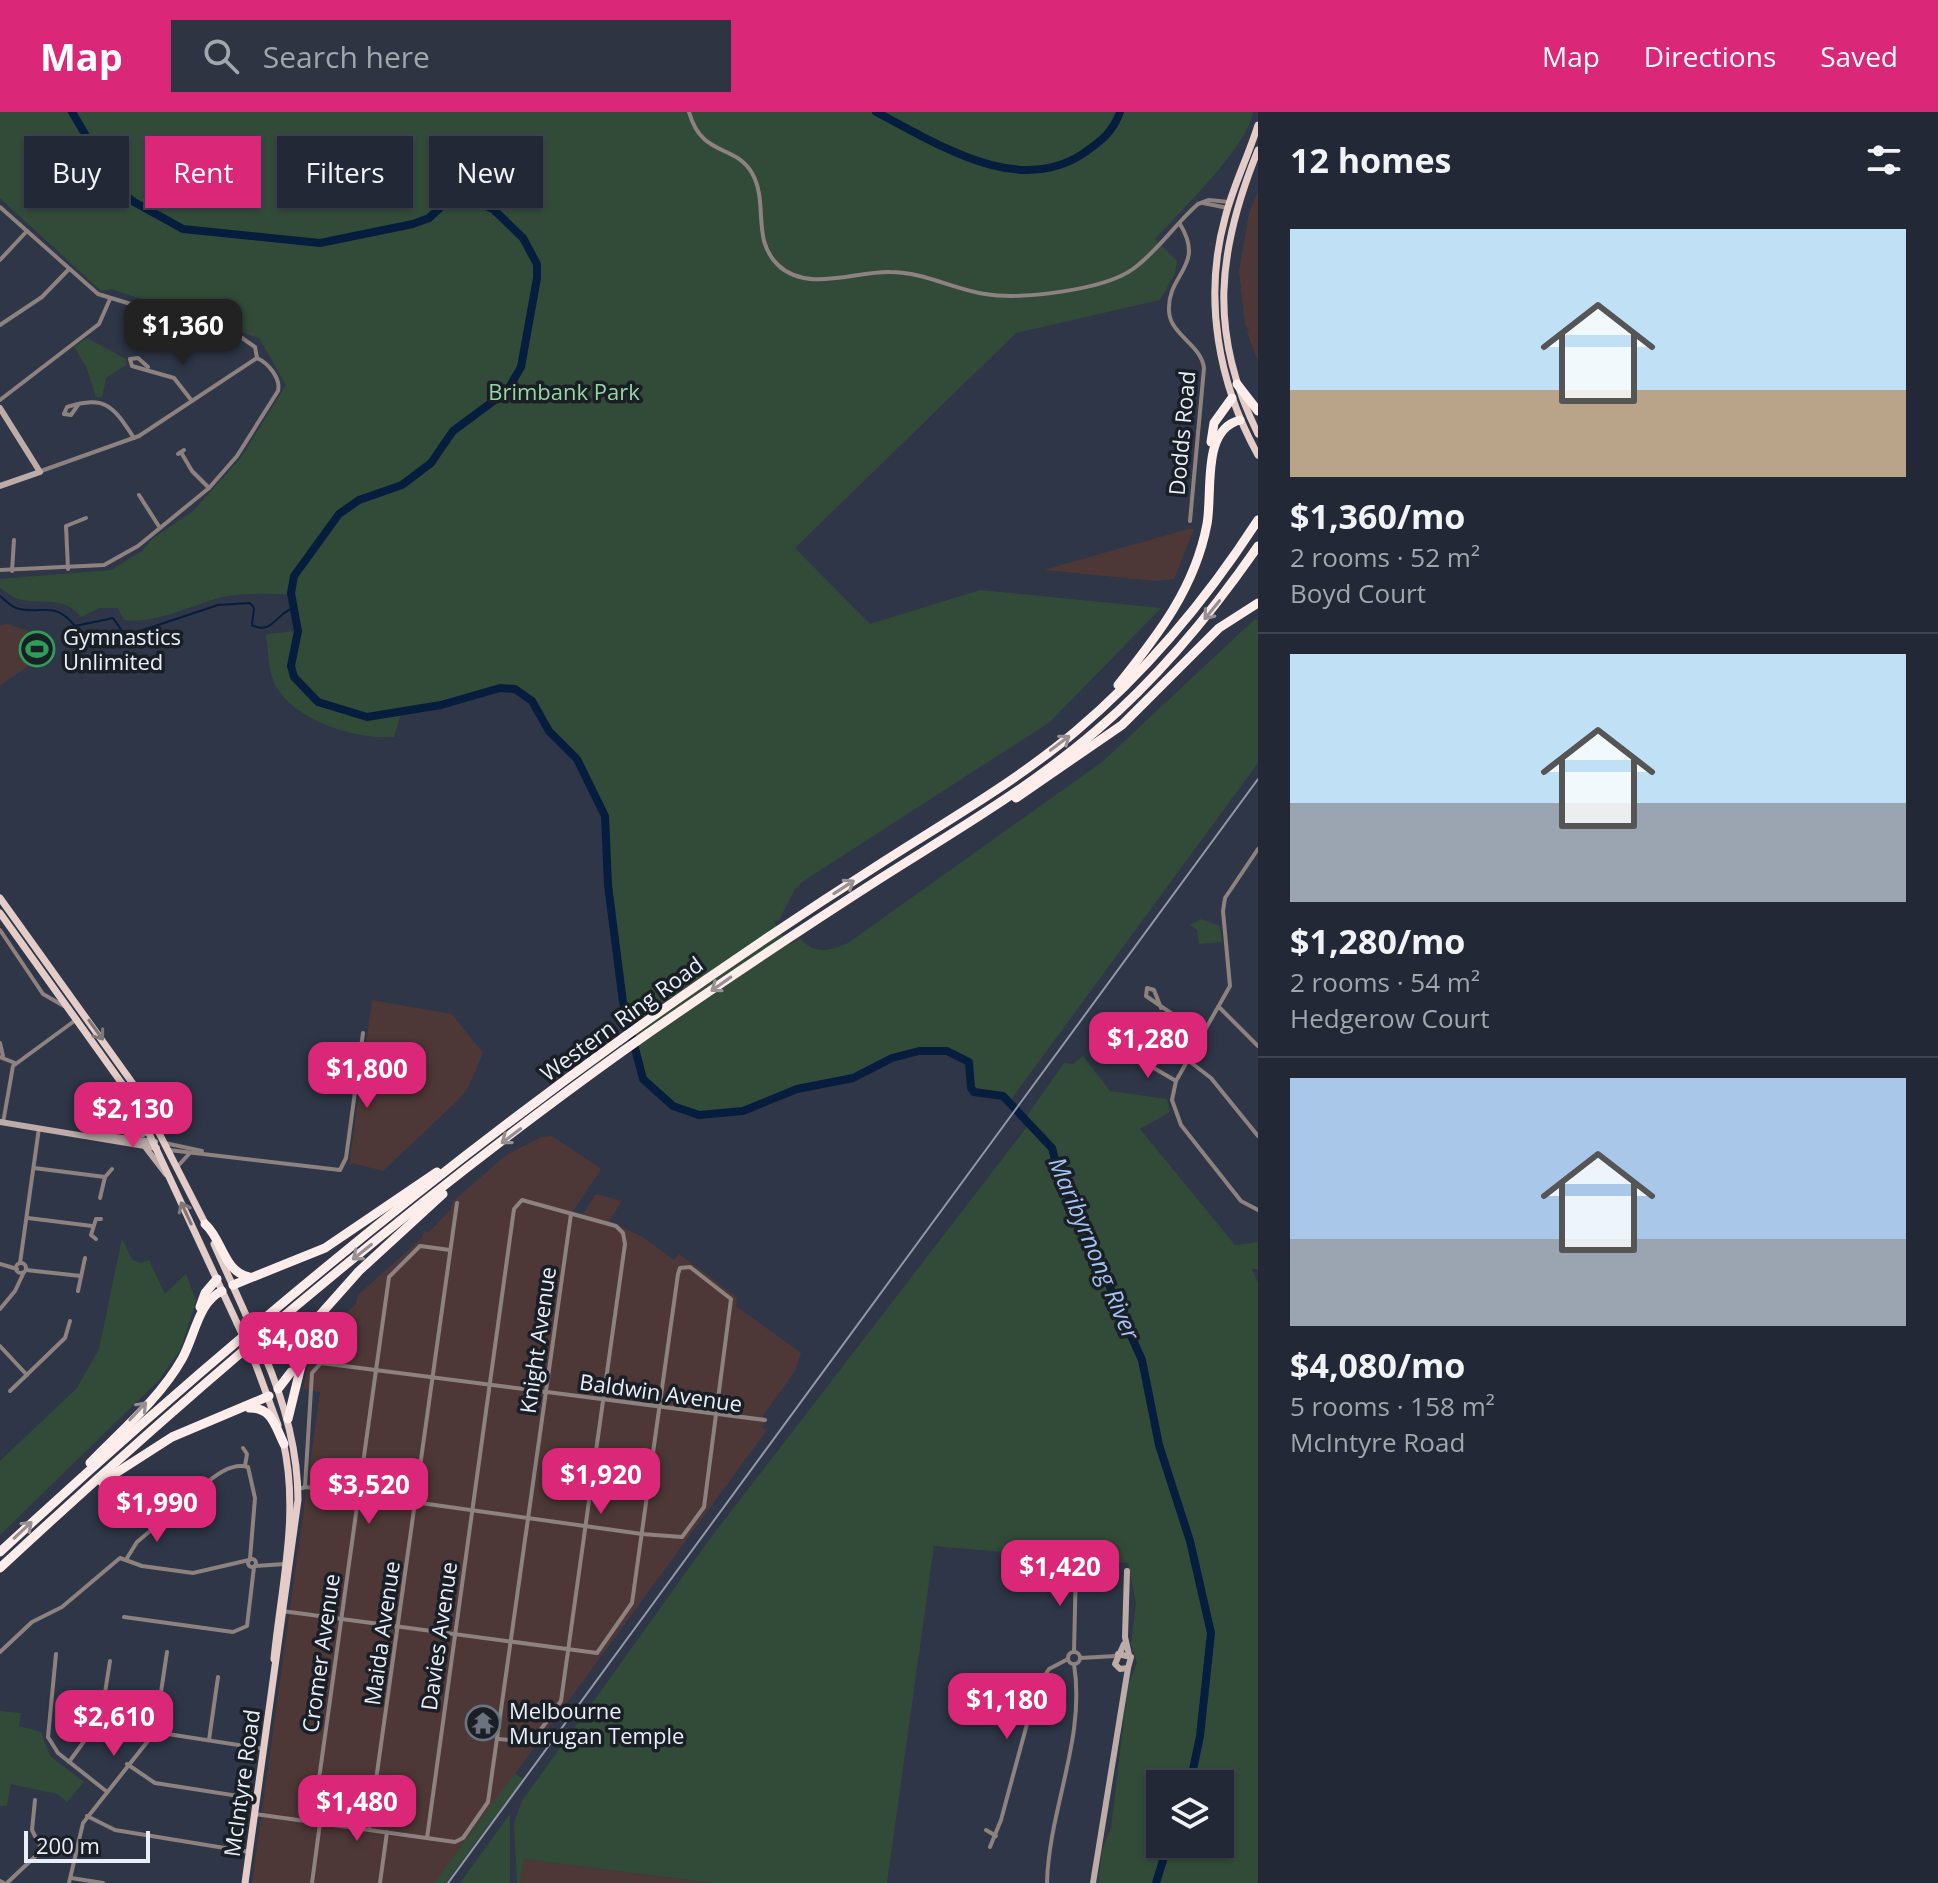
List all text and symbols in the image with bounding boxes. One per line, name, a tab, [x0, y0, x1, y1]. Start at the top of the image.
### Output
search box	[171, 20, 731, 92]
text: Map	[40, 30, 123, 82]
icon: search	[199, 34, 243, 78]
text: Search here	[263, 36, 430, 77]
text: Map	[1542, 37, 1600, 75]
text: Directions	[1644, 37, 1776, 75]
text: Saved	[1820, 37, 1898, 75]
chip: Buy	[24, 136, 129, 208]
chip: Rent	[145, 136, 261, 208]
chip: Filters	[277, 136, 413, 208]
chip: New	[429, 136, 543, 208]
text: 12 homes	[1290, 137, 1451, 183]
icon: filters	[1862, 138, 1906, 182]
icon: home	[1526, 281, 1670, 425]
pin: $1,360	[118, 299, 248, 367]
text: $1,360	[142, 307, 224, 343]
street label: Dodds Road	[1161, 370, 1201, 496]
park label: Brimbank Park	[488, 376, 640, 406]
text: $1,360/mo	[1290, 493, 1465, 539]
text: 2 rooms · 52 m²	[1290, 539, 1480, 575]
text: Boyd Court	[1290, 575, 1426, 611]
one-way arrow	[1204, 599, 1221, 620]
place label: Gymnastics Unlimited	[63, 621, 181, 676]
sports icon: Gymnastics Unlimited	[18, 630, 56, 668]
icon: home	[1526, 706, 1670, 850]
one-way arrow	[1049, 735, 1071, 751]
one-way arrow	[832, 878, 855, 894]
text: $1,280/mo	[1290, 918, 1465, 964]
street label: Western Ring Road	[534, 949, 708, 1087]
text: 2 rooms · 54 m²	[1290, 964, 1480, 1000]
one-way arrow	[710, 976, 732, 992]
text: Hedgerow Court	[1290, 1000, 1489, 1036]
pin: $1,280	[1083, 1012, 1213, 1080]
one-way arrow	[88, 1018, 104, 1040]
text: $1,280	[1107, 1020, 1189, 1056]
pin: $1,800	[302, 1042, 432, 1110]
text: $1,800	[326, 1050, 408, 1086]
pin: $2,130	[68, 1082, 198, 1150]
text: $2,130	[92, 1090, 174, 1126]
one-way arrow	[500, 1128, 522, 1145]
icon: home	[1526, 1130, 1670, 1274]
water label: Maribyrnong River	[1042, 1151, 1149, 1346]
one-way arrow	[178, 1202, 193, 1226]
one-way arrow	[352, 1243, 373, 1261]
street label: Knight Avenue	[512, 1265, 562, 1415]
pin: $4,080	[233, 1312, 363, 1380]
text: $4,080	[257, 1320, 339, 1356]
text: $4,080/mo	[1290, 1342, 1465, 1388]
street label: Baldwin Avenue	[578, 1366, 744, 1418]
text: 5 rooms · 158 m²	[1290, 1388, 1495, 1424]
one-way arrow	[128, 1402, 147, 1421]
text: McIntyre Road	[1290, 1424, 1465, 1460]
pin: $1,920	[536, 1448, 666, 1516]
text: $1,920	[560, 1456, 642, 1492]
pin: $3,520	[304, 1458, 434, 1526]
text: $3,520	[328, 1466, 410, 1502]
pin: $1,990	[92, 1476, 222, 1544]
text: $1,990	[116, 1484, 198, 1520]
one-way arrow	[13, 1521, 33, 1540]
pin: $1,420	[995, 1540, 1125, 1608]
text: $1,420	[1019, 1548, 1101, 1584]
street label: Maida Avenue	[356, 1559, 406, 1707]
street label: Davies Avenue	[413, 1560, 463, 1712]
street label: Cromer Avenue	[294, 1572, 346, 1734]
pin: $1,180	[942, 1673, 1072, 1741]
text: $1,180	[966, 1681, 1048, 1717]
pin: $2,610	[49, 1690, 179, 1758]
place label: Melbourne Murugan Temple	[509, 1695, 684, 1750]
text: $2,610	[73, 1698, 155, 1734]
temple icon: Melbourne Murugan Temple	[464, 1704, 502, 1742]
street label: McIntyre Road	[216, 1707, 266, 1859]
map controls	[1146, 1770, 1234, 1858]
button: layers	[1146, 1770, 1234, 1858]
pin: $1,480	[292, 1775, 422, 1843]
text: $1,480	[316, 1783, 398, 1819]
scale bar	[24, 1827, 150, 1863]
text: 200 m	[36, 1830, 100, 1860]

